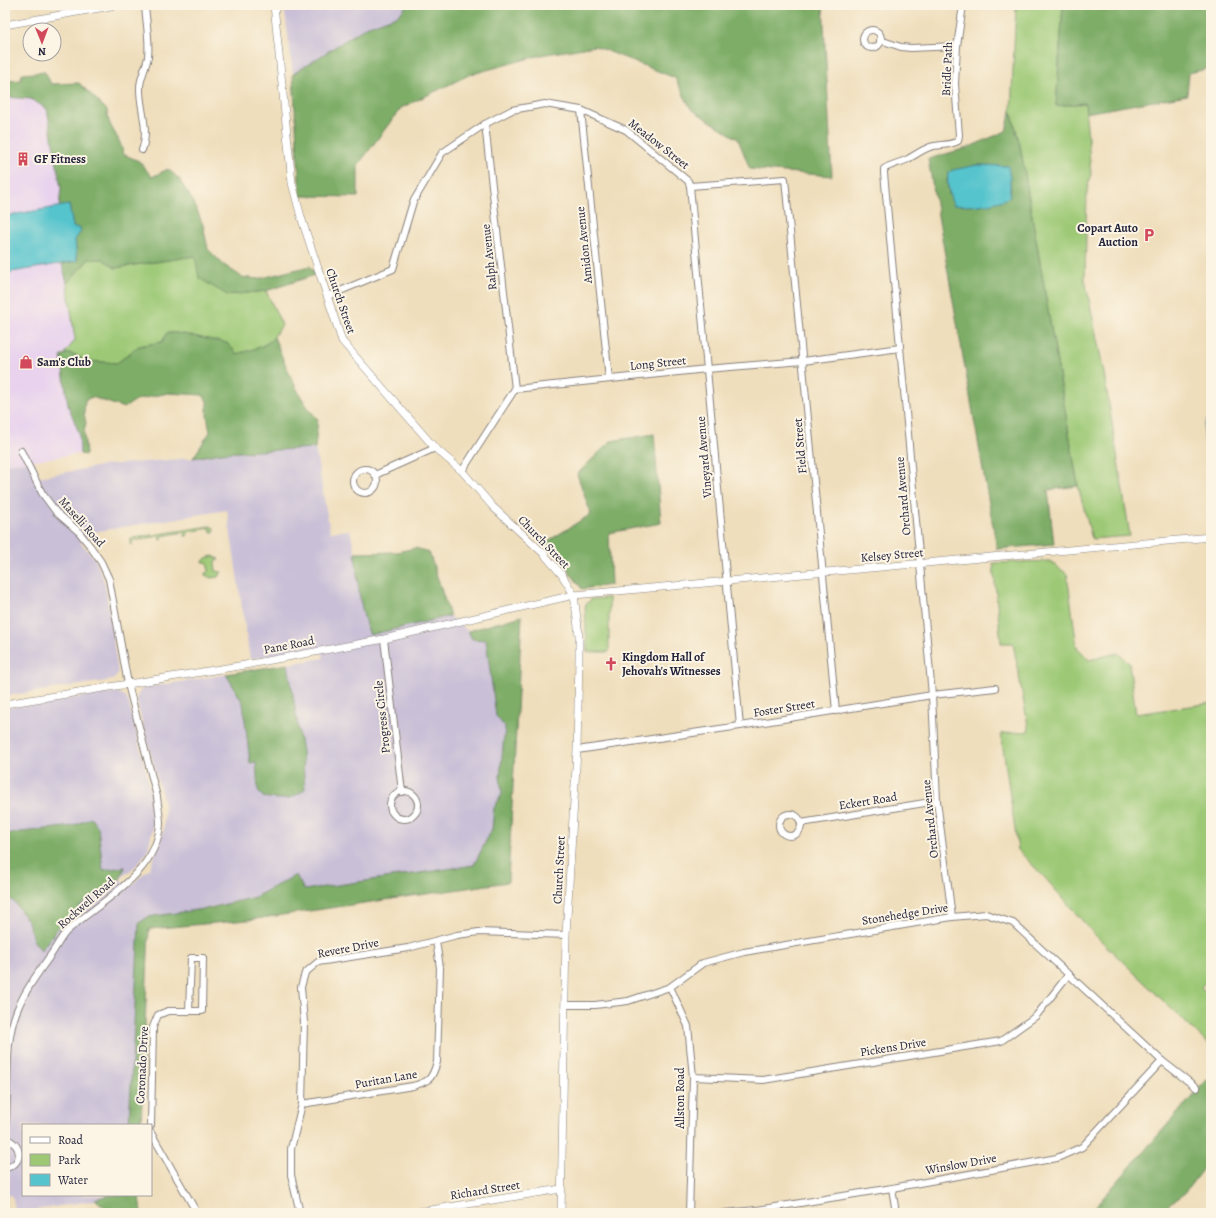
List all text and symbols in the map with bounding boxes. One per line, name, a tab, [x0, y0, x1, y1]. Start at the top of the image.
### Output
north arrow	[22, 22, 62, 62]
street label: Bridle Path	[938, 41, 956, 97]
text: N	[38, 44, 46, 59]
street label: Meadow Street	[625, 115, 693, 173]
building icon: GF Fitness	[15, 151, 31, 167]
place label: GF Fitness	[34, 151, 86, 167]
street label: Amidon Avenue	[572, 206, 596, 285]
place label: Copart Auto Auction	[1077, 220, 1138, 250]
street label: Ralph Avenue	[478, 223, 500, 291]
parking icon: Copart Auto Auction	[1141, 227, 1157, 243]
street label: Church Street	[322, 266, 360, 336]
street label: Long Street	[629, 352, 687, 374]
shop icon: Sam's Club	[18, 354, 34, 370]
place label: Sam's Club	[37, 354, 91, 370]
street label: Vineyard Avenue	[692, 415, 716, 500]
street label: Field Street	[790, 417, 810, 475]
street label: Orchard Avenue	[892, 456, 914, 536]
street label: Maselli Road	[55, 493, 109, 551]
street label: Church Street	[515, 512, 573, 572]
street label: Kelsey Street	[860, 544, 924, 566]
street label: Pane Road	[262, 632, 316, 658]
place label: Kingdom Hall of Jehovah's Witnesses	[622, 649, 721, 679]
church icon: Kingdom Hall of Jehovah's Witnesses	[603, 656, 619, 672]
street label: Progress Circle	[370, 680, 394, 754]
street label: Foster Street	[752, 695, 816, 721]
street label: Orchard Avenue	[918, 779, 942, 859]
street label: Eckert Road	[838, 788, 899, 814]
street label: Church Street	[549, 835, 569, 905]
street label: Rockwell Road	[54, 873, 118, 932]
street label: Stonehedge Drive	[861, 899, 949, 929]
street label: Revere Drive	[316, 934, 380, 962]
street label: Coronado Drive	[132, 1026, 152, 1104]
street label: Pickens Drive	[859, 1034, 927, 1060]
street label: Puritan Lane	[353, 1066, 419, 1092]
street label: Allston Road	[672, 1067, 688, 1130]
legend	[22, 1124, 152, 1196]
text: Road	[58, 1132, 84, 1148]
street label: Winslow Drive	[923, 1150, 998, 1178]
text: Park	[58, 1152, 81, 1168]
text: Water	[57, 1172, 88, 1188]
street label: Richard Street	[449, 1177, 521, 1203]

